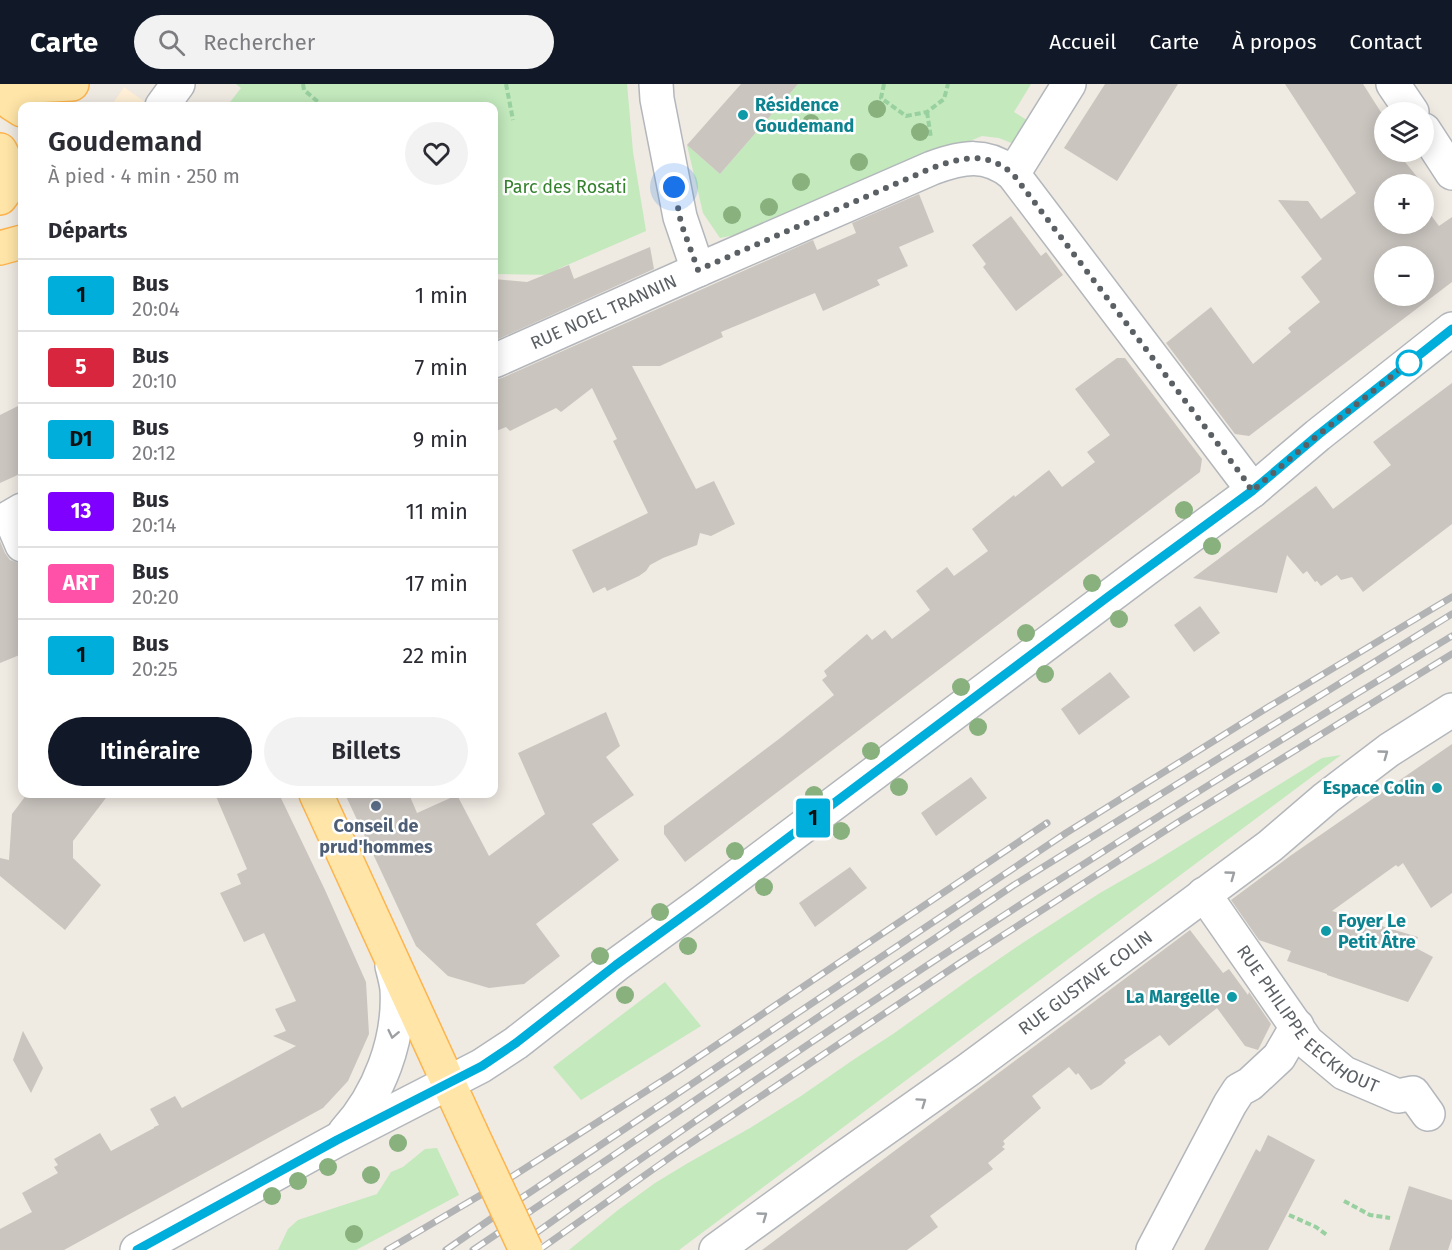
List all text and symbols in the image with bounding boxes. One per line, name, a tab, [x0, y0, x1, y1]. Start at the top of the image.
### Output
search box	[134, 15, 554, 69]
text: Carte	[30, 26, 98, 59]
icon: search	[155, 26, 188, 59]
text: Rechercher	[203, 29, 315, 56]
text: Accueil	[1049, 29, 1116, 55]
text: Carte	[1149, 29, 1199, 55]
text: À propos	[1232, 29, 1317, 55]
text: Contact	[1350, 29, 1422, 55]
place label: Résidence Goudemand	[755, 94, 854, 137]
map controls	[1374, 102, 1434, 306]
button: layers	[1374, 102, 1434, 162]
marker: Résidence Goudemand	[736, 108, 750, 122]
button: heart	[405, 122, 468, 185]
text: Goudemand	[48, 125, 203, 158]
text: À pied · 4 min · 250 m	[48, 164, 240, 188]
your location	[659, 172, 689, 202]
button: +	[1374, 174, 1434, 234]
park label: Parc des Rosati	[503, 176, 627, 198]
text: Départs	[48, 217, 127, 244]
button: −	[1374, 246, 1434, 306]
text: Bus	[132, 270, 169, 297]
street label: RUE NOEL TRANNIN	[527, 270, 680, 354]
text: 1	[76, 282, 86, 308]
text: 1 min	[415, 282, 468, 309]
text: 20:04	[132, 297, 180, 321]
text: Bus	[132, 342, 169, 369]
unlabelled marker	[1396, 350, 1422, 376]
text: 5	[75, 354, 87, 380]
text: 7 min	[414, 354, 468, 381]
text: 20:10	[132, 369, 177, 393]
text: Bus	[132, 414, 169, 441]
text: D1	[69, 426, 93, 452]
text: 9 min	[413, 426, 468, 453]
text: 20:12	[132, 441, 176, 465]
text: Bus	[132, 486, 169, 513]
text: 13	[71, 498, 91, 524]
text: 11 min	[405, 498, 468, 525]
text: 20:14	[132, 513, 176, 537]
text: Bus	[132, 558, 169, 585]
text: ART	[63, 570, 99, 596]
text: 17 min	[405, 570, 468, 597]
text: 20:20	[132, 585, 179, 609]
text: Bus	[132, 630, 169, 657]
text: 1	[76, 642, 86, 668]
text: 22 min	[402, 642, 468, 669]
text: 20:25	[132, 657, 178, 681]
button: Itinéraire	[48, 717, 252, 786]
button: Billets	[264, 717, 468, 786]
one-way arrow	[1378, 750, 1389, 761]
place label: Espace Colin	[1323, 777, 1425, 799]
marker: Espace Colin	[1430, 781, 1444, 795]
line badge: 1	[794, 798, 832, 838]
marker: Conseil de prud'hommes	[369, 799, 383, 813]
text: 1	[808, 805, 818, 831]
place label: Conseil de prud'hommes	[319, 815, 433, 858]
one-way arrow	[1225, 871, 1236, 882]
place label: Foyer Le Petit Âtre	[1338, 910, 1416, 953]
marker: Foyer Le Petit Âtre	[1319, 924, 1333, 938]
street label: RUE GUSTAVE COLIN	[1014, 926, 1157, 1040]
street label: RUE PHILIPPE EECKHOUT	[1232, 941, 1383, 1098]
place label: La Margelle	[1126, 986, 1220, 1008]
marker: La Margelle	[1225, 990, 1239, 1004]
one-way arrow	[387, 1029, 400, 1039]
one-way arrow	[916, 1098, 927, 1109]
one-way arrow	[757, 1212, 768, 1223]

